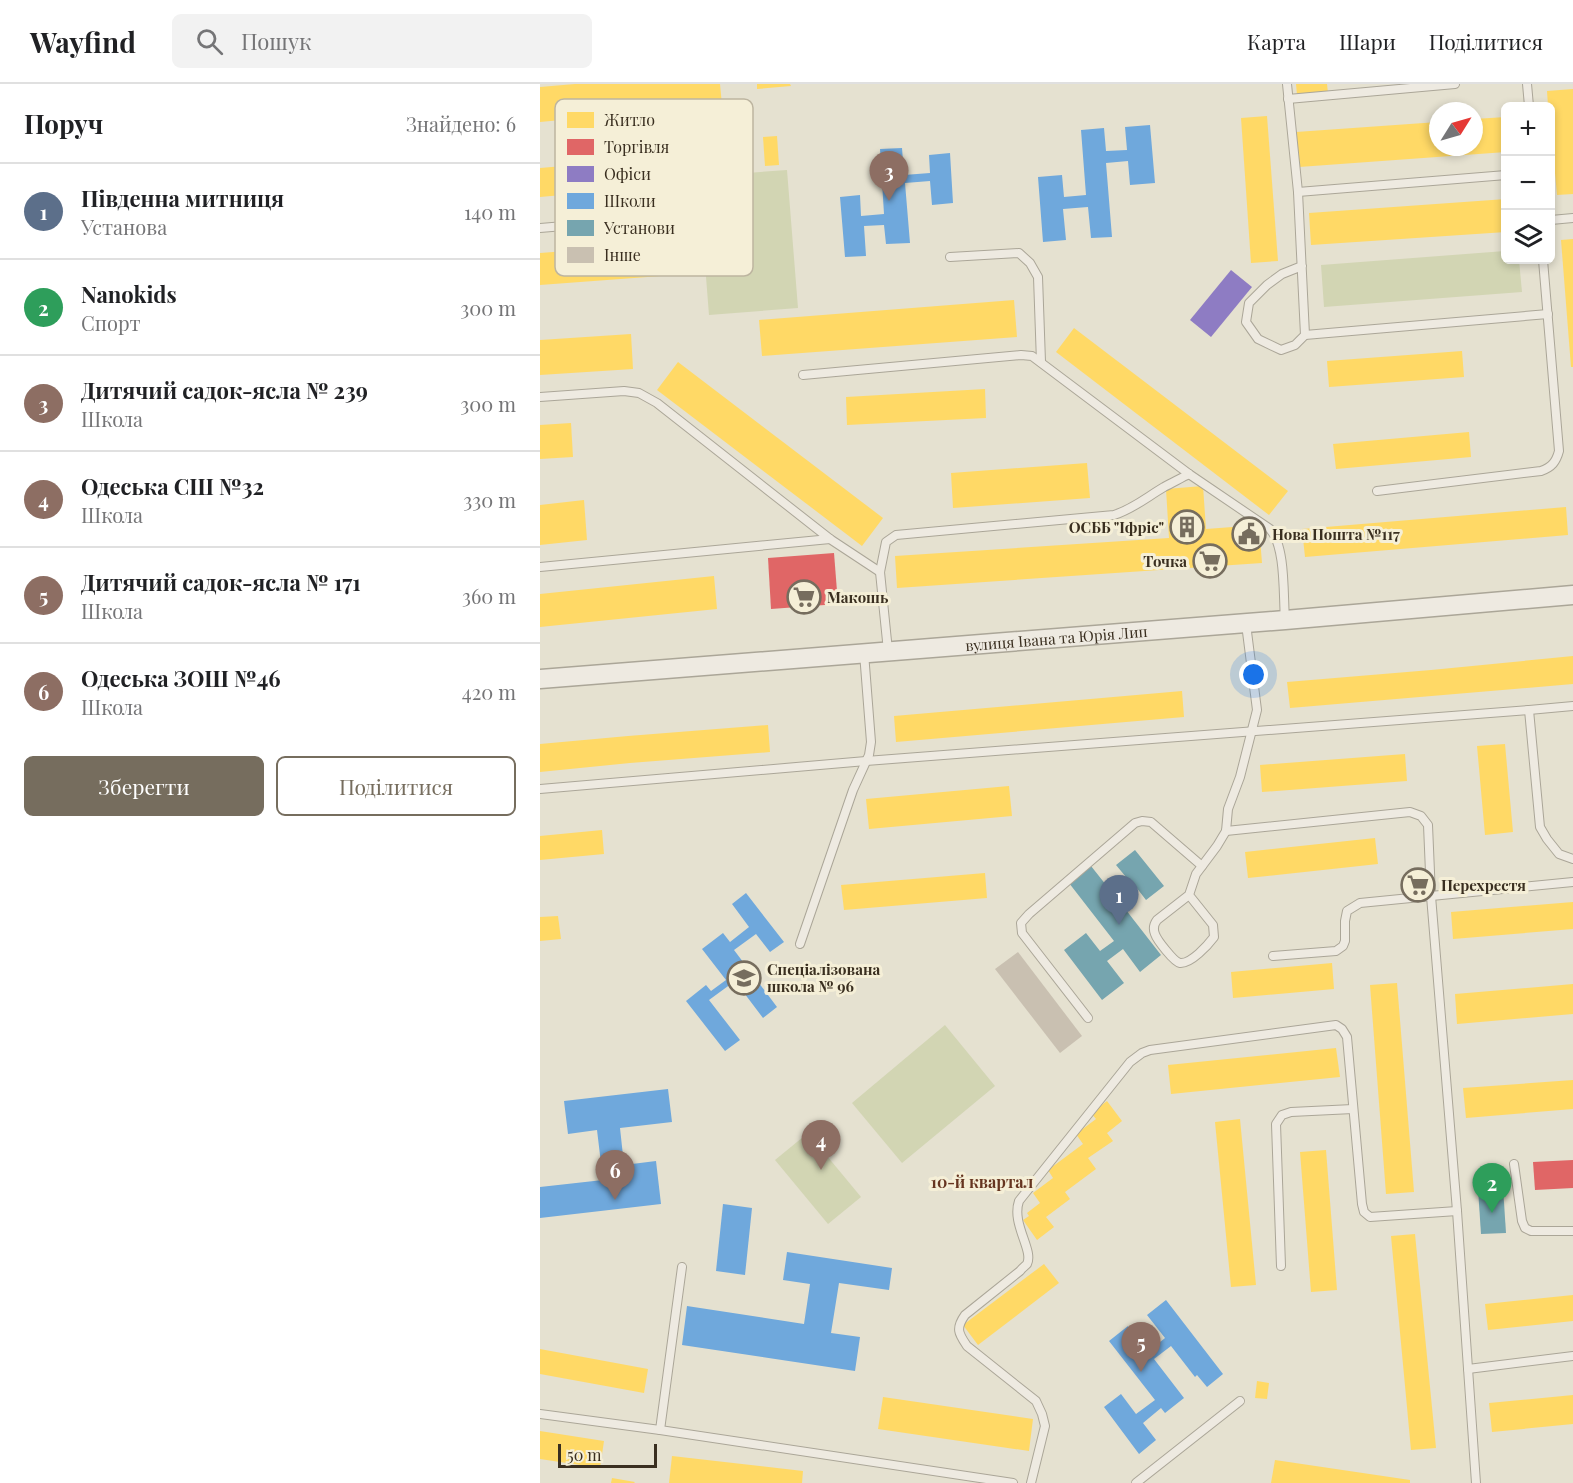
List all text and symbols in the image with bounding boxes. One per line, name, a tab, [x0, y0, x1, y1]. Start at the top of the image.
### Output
search box	[172, 14, 592, 68]
text: Wayfind	[30, 23, 136, 60]
icon: search	[193, 25, 226, 58]
text: Пошук	[241, 26, 312, 56]
text: Карта	[1247, 27, 1306, 55]
text: Шари	[1339, 27, 1396, 55]
text: Поділитися	[1429, 27, 1543, 55]
legend	[555, 99, 753, 276]
north arrow	[1429, 102, 1483, 156]
map controls	[1501, 102, 1555, 264]
button: +	[1501, 102, 1555, 156]
text: Поруч	[24, 106, 103, 141]
text: Житло	[604, 109, 655, 130]
text: Знайдено: 6	[406, 110, 516, 137]
text: Торгівля	[604, 136, 670, 157]
pin: 3	[870, 152, 908, 201]
button: −	[1501, 156, 1555, 210]
text: Офіси	[604, 163, 651, 184]
text: Південна митниця	[81, 183, 284, 213]
text: Школи	[604, 190, 656, 211]
text: 1	[40, 198, 47, 225]
text: 140 m	[464, 198, 516, 225]
button: layers	[1501, 210, 1555, 264]
text: Установа	[81, 213, 167, 240]
text: Установи	[603, 217, 675, 238]
text: Інше	[604, 244, 641, 265]
text: Nanokids	[81, 279, 177, 309]
text: 2	[38, 294, 49, 321]
text: 300 m	[460, 294, 516, 321]
text: Спорт	[81, 309, 141, 336]
text: Дитячий садок-ясла № 239	[81, 375, 368, 405]
text: 3	[39, 390, 48, 417]
text: 300 m	[460, 390, 516, 417]
text: Школа	[81, 405, 143, 432]
text: Одеська СШ №32	[81, 471, 264, 501]
text: 4	[38, 486, 49, 513]
text: 330 m	[463, 486, 516, 513]
text: Школа	[81, 501, 143, 528]
building icon: ОСББ "Іфріс"	[1169, 509, 1205, 545]
public building icon: Нова Пошта №117	[1231, 516, 1267, 552]
place label: ОСББ "Іфріс"	[1069, 517, 1164, 537]
place label: Нова Пошта №117	[1272, 524, 1400, 544]
supermarket icon: Точка	[1192, 543, 1228, 579]
place label: Точка	[1143, 551, 1187, 571]
text: Дитячий садок-ясла № 171	[81, 567, 361, 597]
supermarket icon: Макошь	[786, 579, 822, 615]
text: 5	[39, 582, 48, 609]
text: 360 m	[462, 582, 516, 609]
place label: Макошь	[827, 587, 889, 607]
text: Школа	[81, 597, 143, 624]
street label: вулиця Івана та Юрія Лип	[965, 621, 1148, 655]
your location	[1239, 660, 1268, 689]
text: Одеська ЗОШ №46	[81, 663, 281, 693]
text: 6	[38, 678, 49, 705]
text: 420 m	[462, 678, 516, 705]
text: Школа	[81, 693, 143, 720]
button: Зберегти	[24, 756, 264, 816]
button: Поділитися	[276, 756, 516, 816]
supermarket icon: Перехрестя	[1400, 867, 1436, 903]
place label: Перехрестя	[1441, 875, 1526, 895]
pin: 1	[1100, 876, 1138, 925]
place label: Спеціалізована школа № 96	[767, 959, 880, 996]
school or university icon: Спеціалізована школа № 96	[726, 960, 762, 996]
pin: 4	[802, 1120, 840, 1170]
pin: 6	[596, 1150, 634, 1200]
pin: 2	[1472, 1164, 1512, 1213]
district label: 10-й квартал	[931, 1171, 1034, 1192]
pin: 5	[1122, 1322, 1160, 1372]
scale bar	[558, 1441, 657, 1468]
text: 50 m	[567, 1444, 601, 1465]

